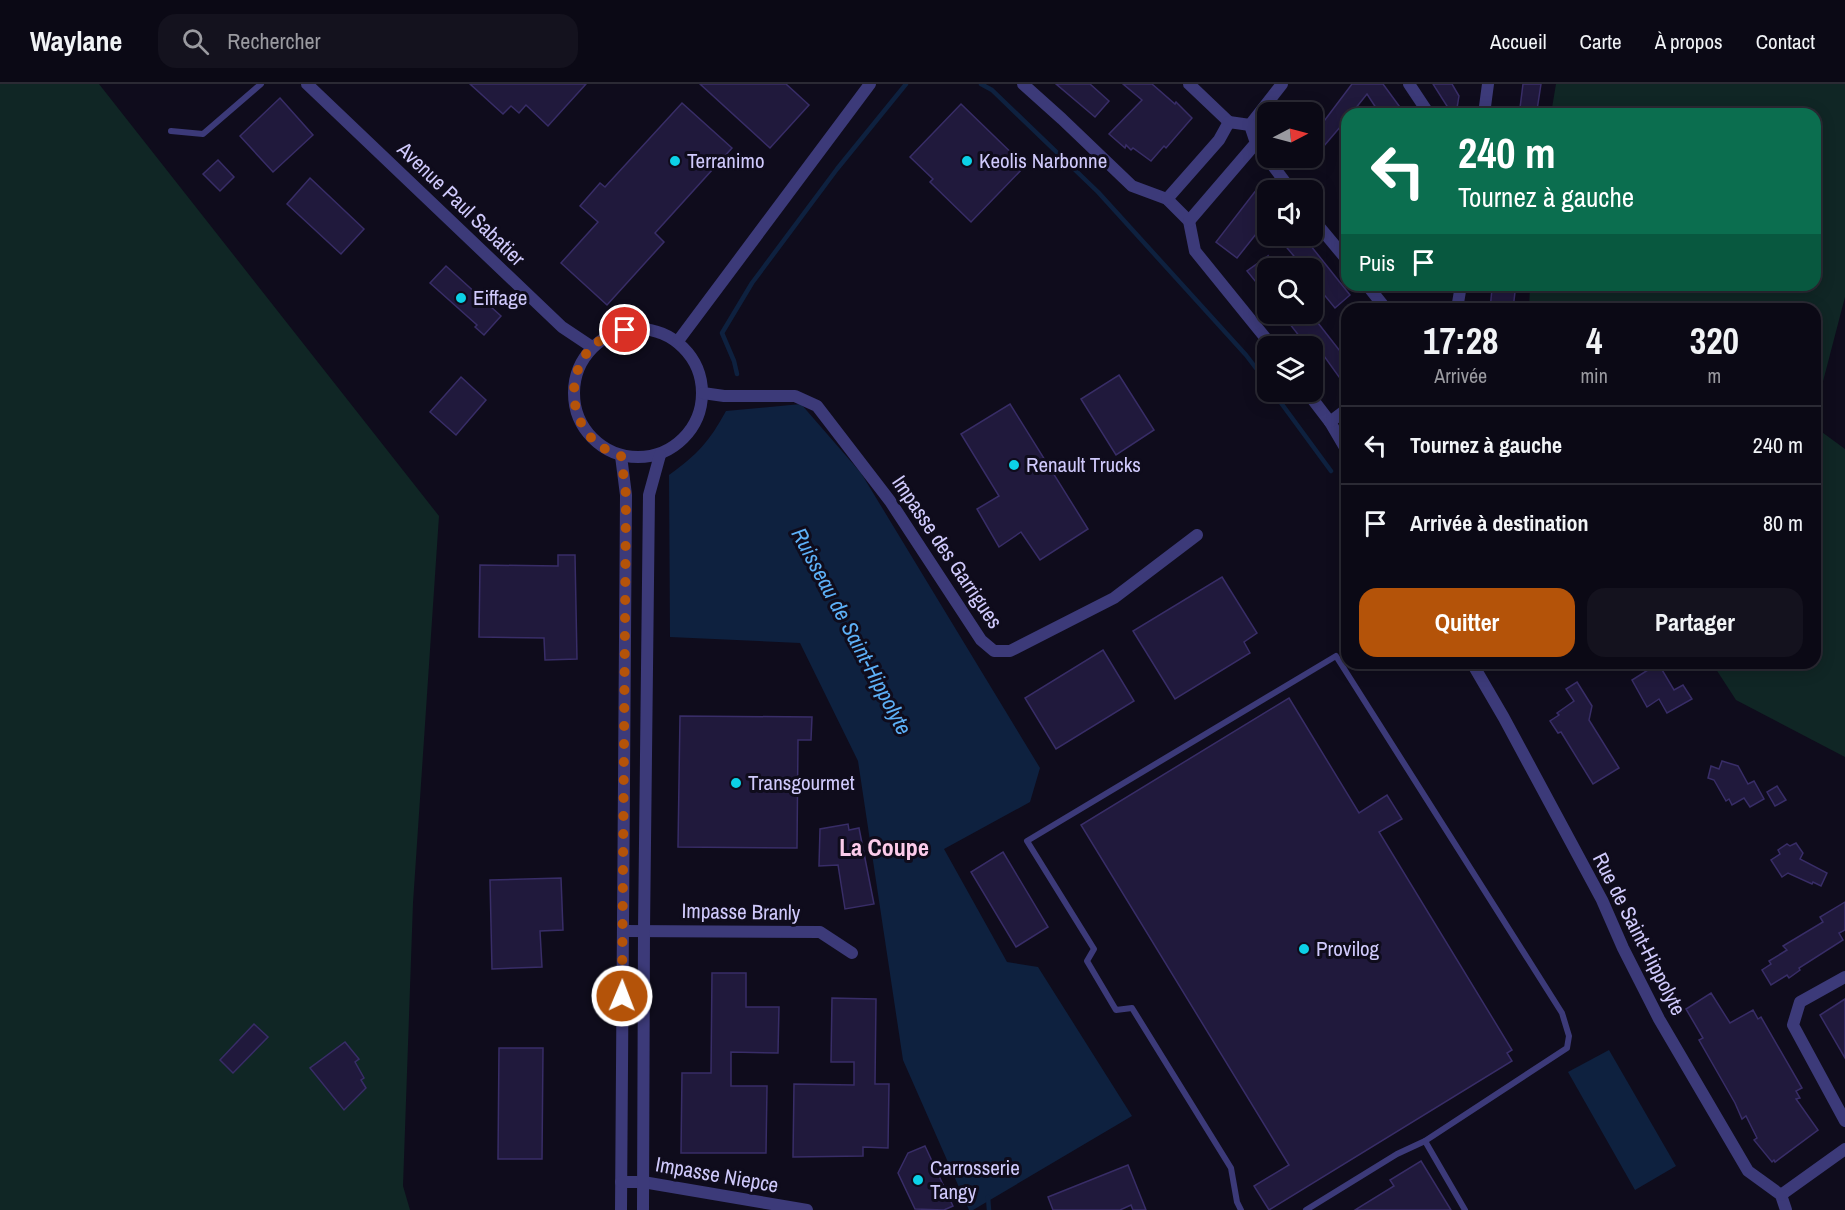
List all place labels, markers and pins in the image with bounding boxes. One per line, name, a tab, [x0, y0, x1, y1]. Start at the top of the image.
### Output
place label: Terranimo	[687, 146, 765, 175]
place label: Keolis Narbonne	[979, 146, 1107, 175]
marker: Terranimo	[668, 154, 682, 168]
marker: Keolis Narbonne	[960, 154, 974, 168]
place label: Eiffage	[473, 283, 527, 312]
marker: Eiffage	[454, 291, 468, 305]
pin	[599, 304, 650, 355]
place label: Renault Trucks	[1026, 450, 1141, 479]
marker: Renault Trucks	[1007, 458, 1021, 472]
place label: Transgourmet	[748, 768, 855, 797]
marker: Transgourmet	[729, 776, 743, 790]
place label: Provilog	[1316, 934, 1380, 963]
marker: Provilog	[1297, 942, 1311, 956]
place label: Carrosserie Tangy	[930, 1153, 1020, 1206]
marker: Carrosserie Tangy	[911, 1173, 925, 1187]

